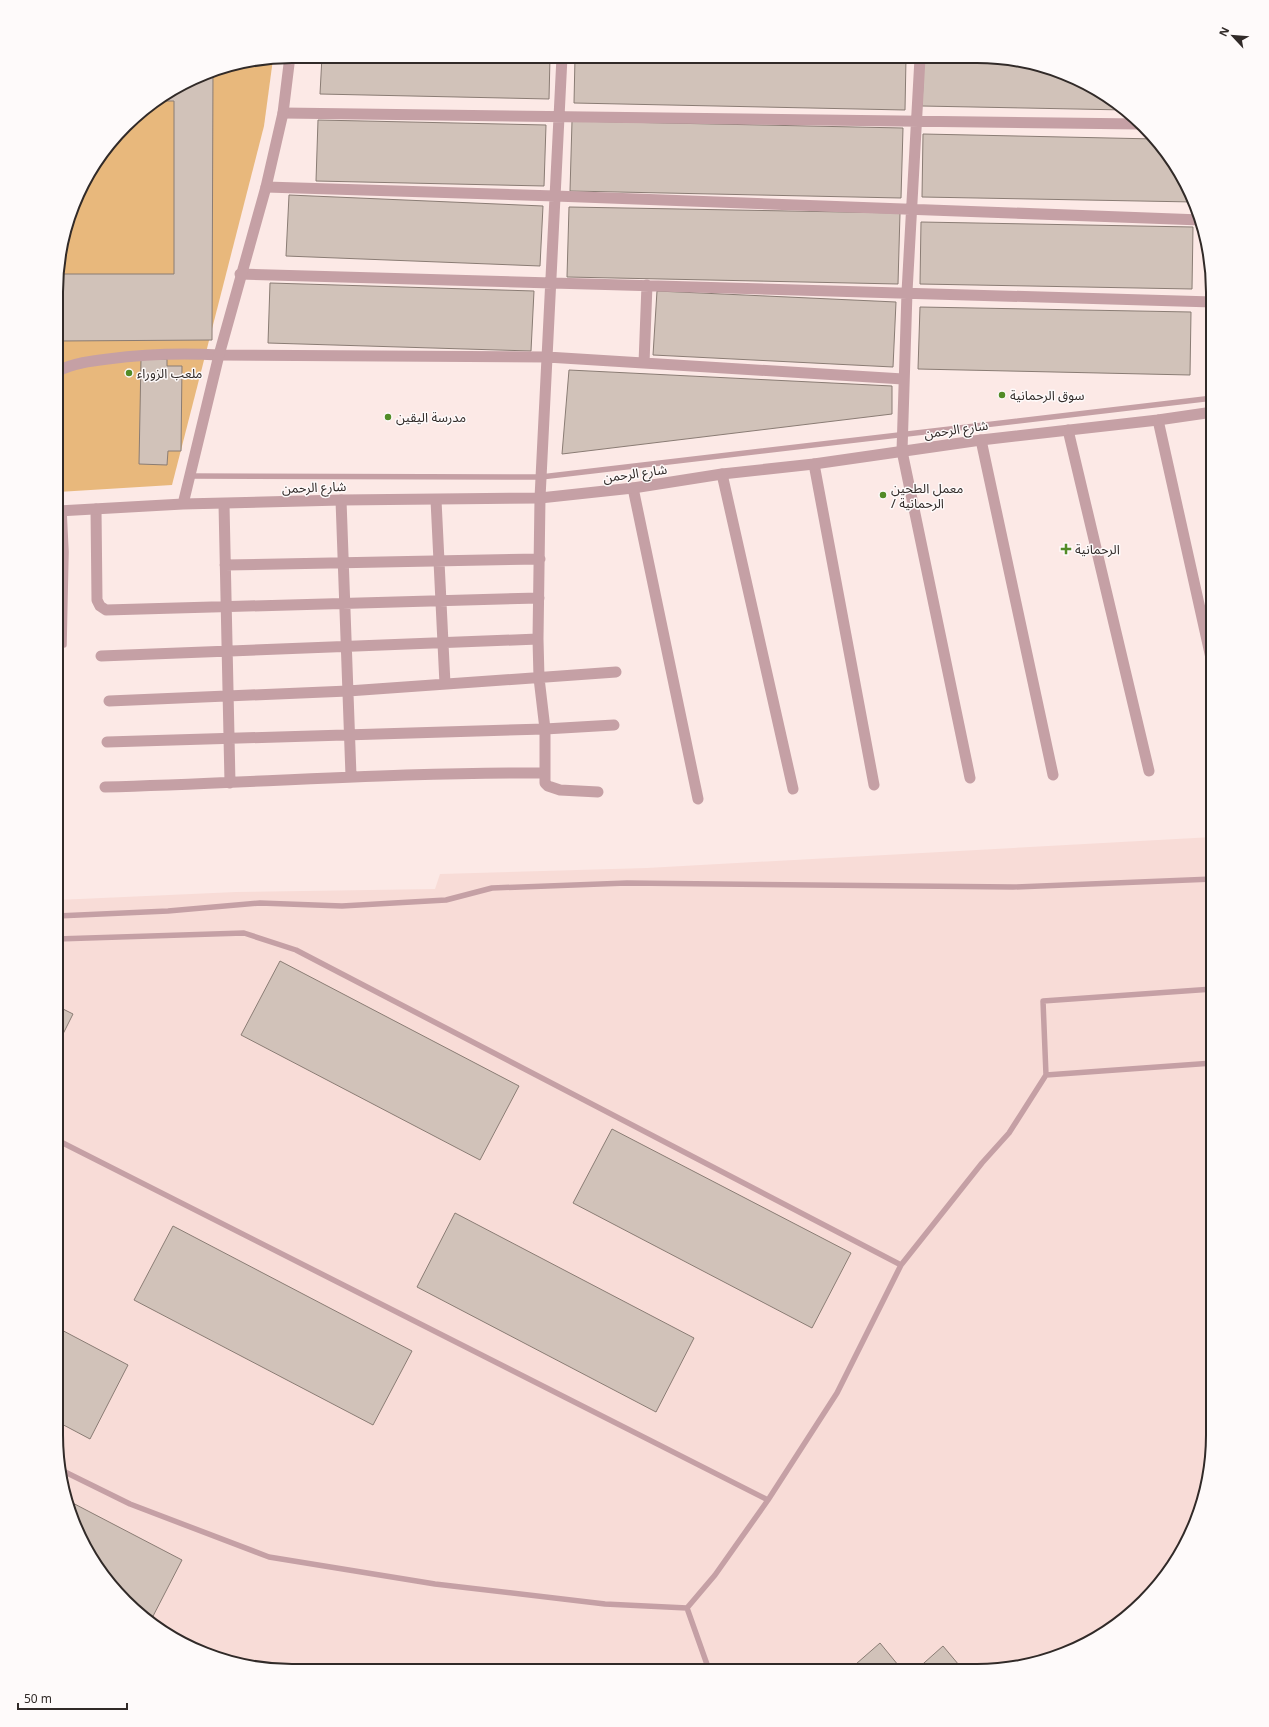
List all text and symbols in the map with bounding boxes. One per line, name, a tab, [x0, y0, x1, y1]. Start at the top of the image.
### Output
north arrow	[1213, 16, 1253, 56]
text: N	[1215, 24, 1232, 39]
place label: ملعب الزوراء	[137, 364, 203, 382]
marker: ملعب الزوراء	[124, 368, 134, 378]
place label: سوق الرحمانية	[1010, 386, 1085, 404]
marker: سوق الرحمانية	[997, 390, 1007, 400]
place label: مدرسة اليقين	[396, 408, 466, 426]
marker: مدرسة اليقين	[383, 412, 393, 422]
street label: شارع الرحمن	[923, 416, 989, 444]
street label: شارع الرحمن	[602, 460, 668, 488]
street label: شارع الرحمن	[281, 477, 347, 499]
place label: معمل الطحين / الرحمانية	[891, 479, 963, 512]
marker: معمل الطحين / الرحمانية	[878, 490, 888, 500]
place label: الرحمانية	[1075, 540, 1120, 558]
marker: الرحمانية	[1060, 543, 1072, 555]
scale bar	[18, 1685, 127, 1711]
text: 50 m	[24, 1690, 52, 1707]

